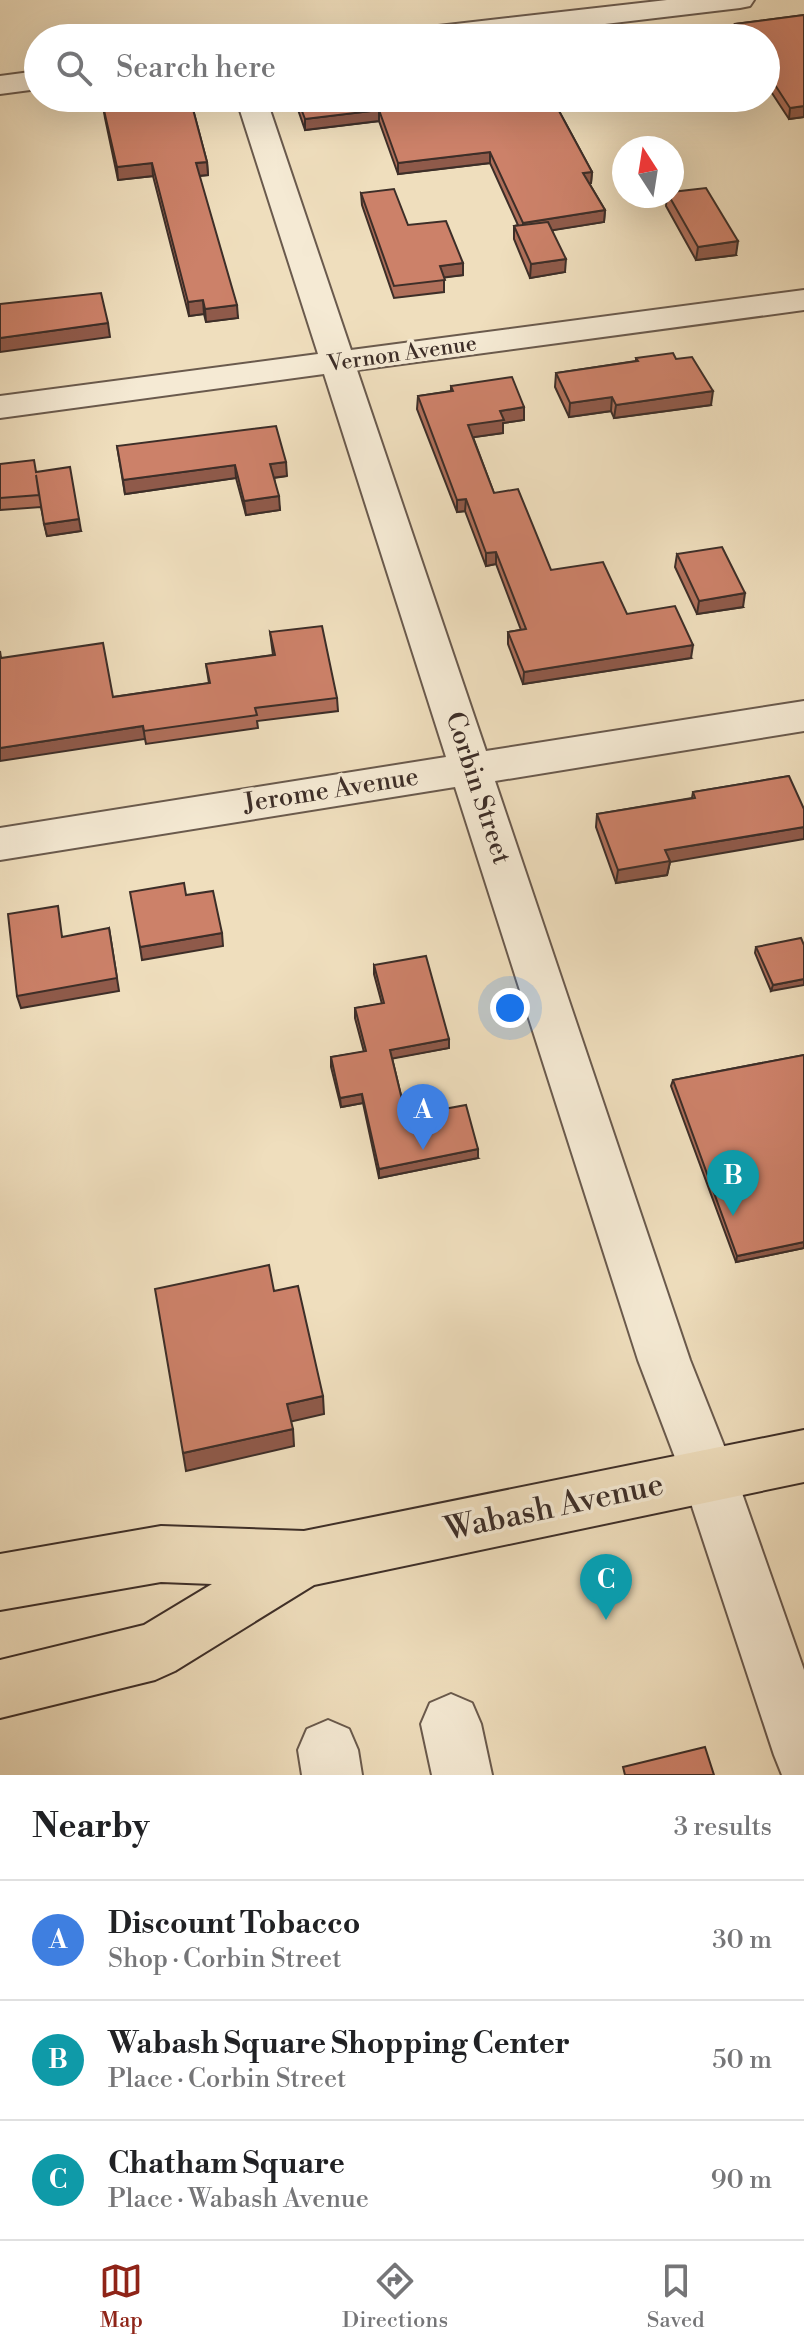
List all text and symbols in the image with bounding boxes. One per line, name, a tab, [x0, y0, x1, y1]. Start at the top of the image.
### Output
search box	[24, 24, 780, 112]
icon: search	[52, 46, 96, 90]
text: Search here	[116, 49, 276, 87]
north arrow	[612, 136, 684, 208]
street label: Vernon Avenue	[325, 330, 478, 378]
street label: Corbin Street	[438, 708, 518, 868]
street label: Jerome Avenue	[240, 760, 421, 820]
your location	[490, 988, 530, 1028]
pin: A	[397, 1084, 449, 1150]
pin: B	[707, 1150, 759, 1216]
street label: Wabash Avenue	[440, 1464, 667, 1550]
pin: C	[580, 1554, 632, 1620]
text: Nearby	[32, 1806, 150, 1848]
text: 3 results	[674, 1811, 772, 1843]
text: Discount Tobacco	[108, 1905, 360, 1943]
text: A	[49, 1924, 67, 1956]
text: 30 m	[712, 1924, 772, 1956]
text: Shop · Corbin Street	[108, 1943, 341, 1975]
text: Wabash Square Shopping Center	[108, 2025, 570, 2063]
text: B	[48, 2044, 68, 2076]
text: 50 m	[712, 2044, 772, 2076]
text: Place · Corbin Street	[108, 2063, 346, 2095]
text: Chatham Square	[108, 2145, 345, 2183]
text: C	[49, 2164, 67, 2196]
text: 90 m	[711, 2164, 772, 2196]
text: Place · Wabash Avenue	[108, 2183, 369, 2215]
tab: Map	[99, 2259, 143, 2334]
tab: Directions	[342, 2259, 448, 2334]
tab: Saved	[647, 2259, 705, 2334]

